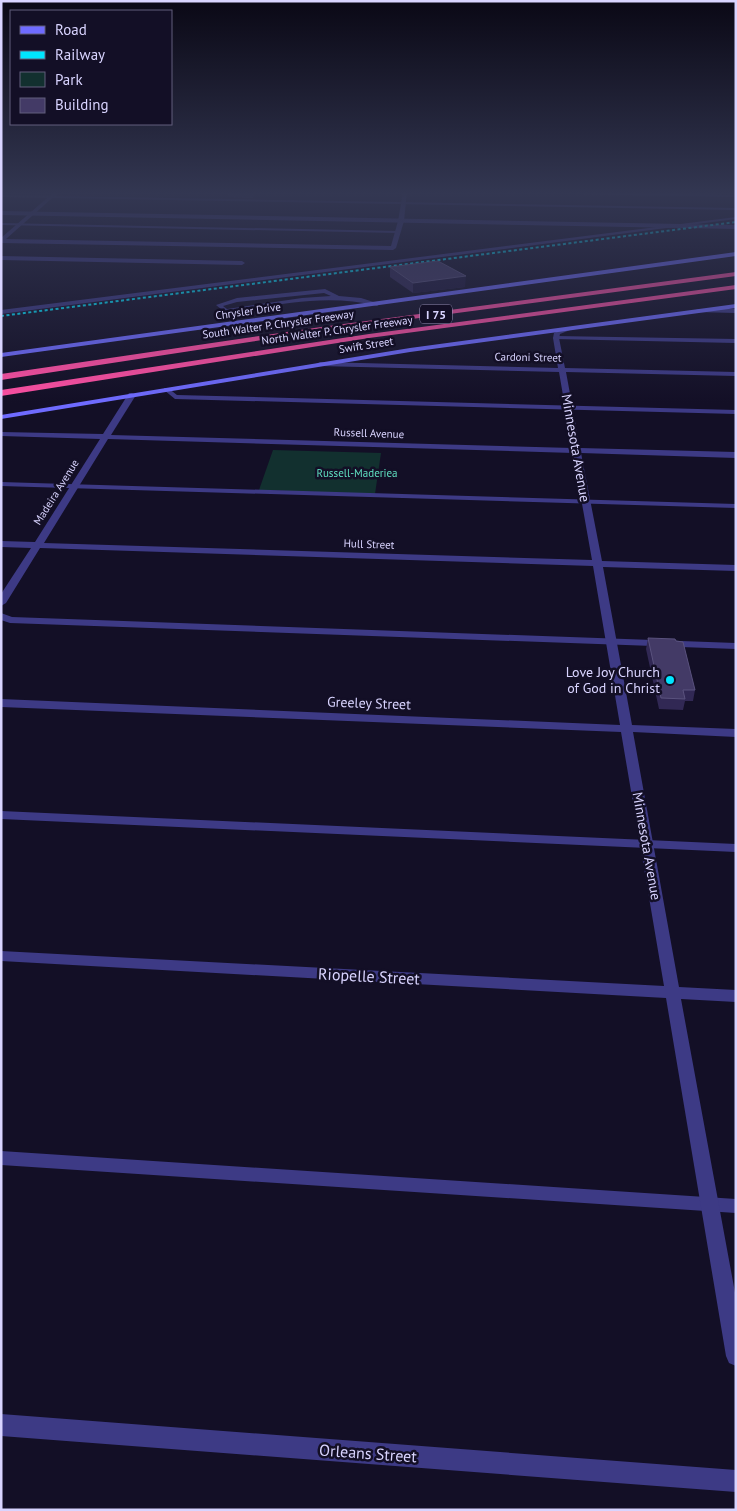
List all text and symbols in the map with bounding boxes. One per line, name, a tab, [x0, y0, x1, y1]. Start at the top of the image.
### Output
legend	[10, 10, 172, 125]
text: Road	[55, 20, 87, 39]
text: Railway	[55, 45, 105, 64]
text: Park	[55, 70, 83, 89]
text: Building	[55, 95, 109, 114]
street label: Chrysler Drive	[214, 299, 282, 323]
road number: I 75	[420, 304, 452, 324]
street label: South Walter P. Chrysler Freeway	[201, 306, 355, 342]
street label: North Walter P. Chrysler Freeway	[261, 312, 414, 348]
street label: Swift Street	[338, 334, 395, 356]
street label: Cardoni Street	[494, 349, 562, 365]
street label: Minnesota Avenue	[558, 393, 594, 503]
street label: Russell Avenue	[333, 425, 405, 441]
street label: Madeira Avenue	[30, 456, 82, 527]
park label: Russell-Maderiea	[317, 466, 398, 480]
street label: Hull Street	[343, 536, 395, 552]
place label: Love Joy Church of God in Christ	[566, 663, 660, 697]
marker: Love Joy Church of God in Christ	[664, 674, 676, 686]
street label: Greeley Street	[327, 693, 411, 713]
street label: Minnesota Avenue	[629, 791, 665, 901]
street label: Riopelle Street	[318, 963, 421, 989]
street label: Orleans Street	[319, 1440, 418, 1466]

